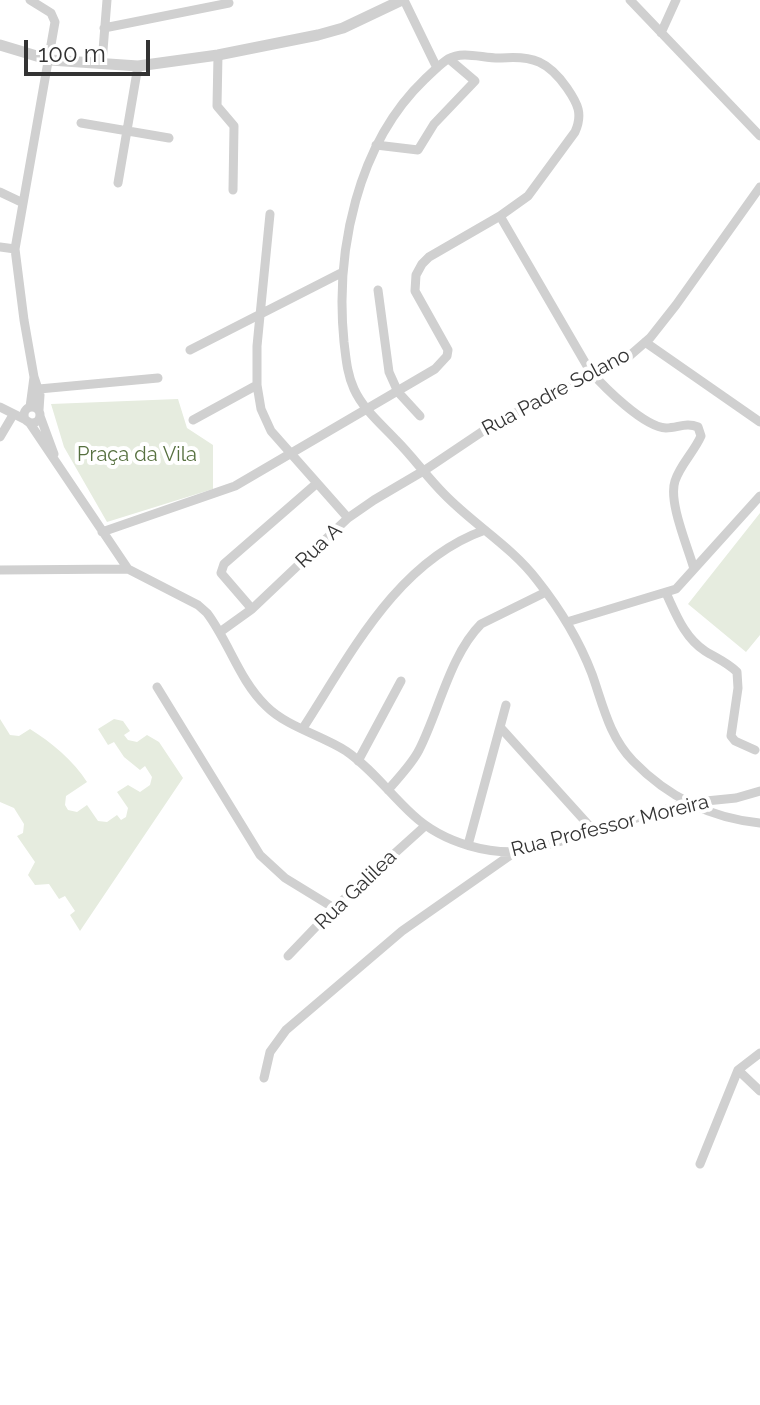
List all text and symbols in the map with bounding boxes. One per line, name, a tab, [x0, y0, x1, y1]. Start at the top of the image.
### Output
scale bar	[28, 24, 154, 74]
text: 100 m	[38, 39, 106, 68]
street label: Rua Padre Solano	[478, 343, 634, 441]
park label: Praça da Vila	[77, 443, 197, 467]
street label: Rua A	[291, 519, 347, 573]
street label: Rua Professor Moreira	[509, 790, 711, 862]
street label: Rua Galilea	[310, 845, 402, 935]

